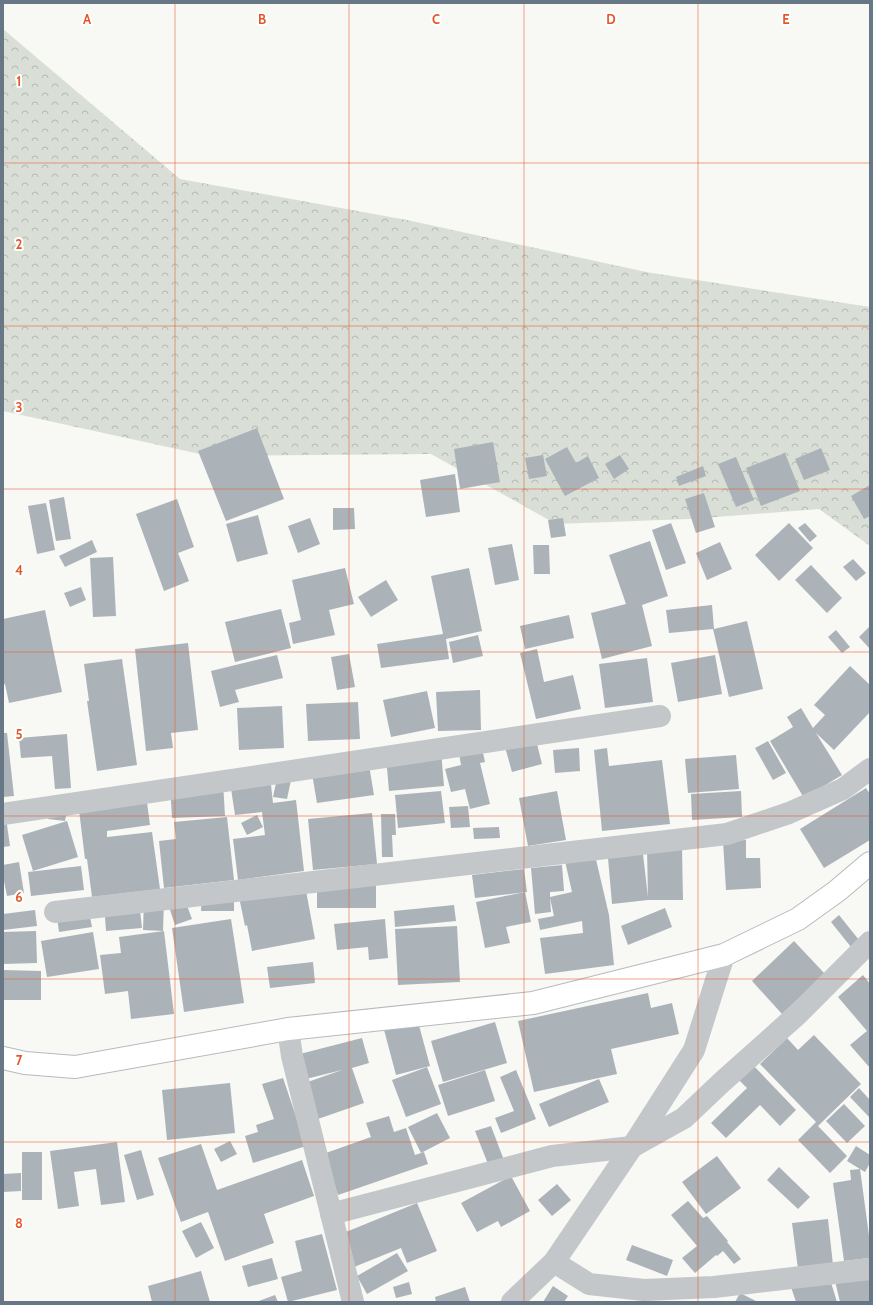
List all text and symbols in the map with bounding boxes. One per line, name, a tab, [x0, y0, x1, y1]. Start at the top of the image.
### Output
text: A	[83, 11, 92, 27]
text: B	[258, 11, 266, 27]
text: C	[432, 11, 440, 27]
text: D	[606, 11, 616, 27]
text: E	[782, 11, 790, 27]
text: 1	[17, 73, 21, 89]
text: 2	[16, 236, 23, 252]
text: 3	[15, 399, 23, 415]
text: 4	[15, 562, 23, 578]
text: 5	[16, 726, 23, 742]
text: 6	[15, 889, 23, 905]
text: 7	[16, 1052, 23, 1068]
text: 8	[15, 1215, 23, 1231]

